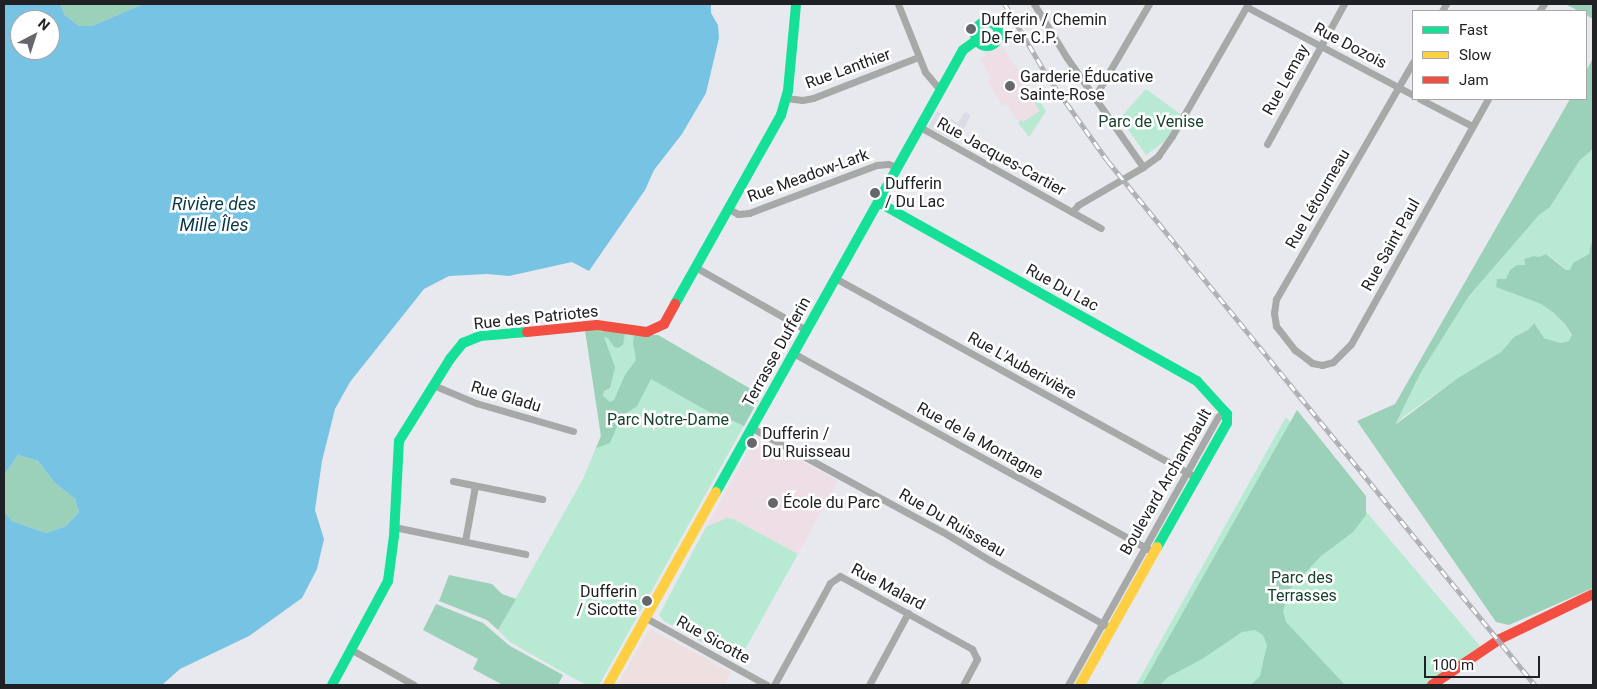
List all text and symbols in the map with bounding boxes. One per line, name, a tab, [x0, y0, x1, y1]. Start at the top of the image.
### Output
north arrow	[10, 10, 60, 60]
place label: Dufferin / Chemin De Fer C.P.	[981, 10, 1107, 48]
legend	[1412, 10, 1587, 100]
text: N	[35, 15, 53, 34]
street label: Rue Dozois	[1310, 19, 1390, 73]
text: Fast	[1459, 21, 1488, 39]
marker: Dufferin / Chemin De Fer C.P.	[965, 23, 977, 35]
street label: Rue Lemay	[1259, 41, 1313, 119]
street label: Rue Lanthier	[803, 45, 893, 93]
text: Slow	[1459, 46, 1491, 64]
place label: Garderie Éducative Sainte-Rose	[1020, 67, 1153, 105]
text: Jam	[1459, 71, 1489, 89]
marker: Garderie Éducative Sainte-Rose	[1004, 80, 1016, 92]
park label: Parc de Venise	[1098, 112, 1204, 132]
street label: Rue Jacques-Cartier	[933, 114, 1069, 200]
street label: Rue Meadow-Lark	[745, 145, 871, 207]
street label: Rue Létourneau	[1282, 146, 1354, 252]
place label: Dufferin / Du Lac	[885, 174, 945, 212]
marker: Dufferin / Du Lac	[869, 187, 881, 199]
water label: Rivière des Mille Îles	[172, 194, 256, 236]
street label: Rue Saint Paul	[1358, 195, 1424, 295]
street label: Rue Du Lac	[1022, 260, 1102, 316]
street label: Terrasse Dufferin	[739, 294, 815, 410]
street label: Rue des Patriotes	[473, 302, 599, 334]
street label: Rue L'Auberivière	[964, 328, 1080, 404]
street label: Rue Gladu	[469, 377, 543, 417]
street label: Rue de la Montagne	[914, 398, 1046, 484]
street label: Boulevard Archambault	[1116, 405, 1216, 559]
park label: Parc Notre-Dame	[607, 410, 729, 430]
place label: Dufferin / Du Ruisseau	[762, 424, 850, 462]
marker: Dufferin / Du Ruisseau	[746, 437, 758, 449]
street label: Rue Du Ruisseau	[895, 485, 1009, 561]
place label: École du Parc	[783, 493, 880, 513]
marker: École du Parc	[767, 497, 779, 509]
street label: Rue Malard	[848, 560, 928, 614]
park label: Parc des Terrasses	[1267, 568, 1337, 606]
place label: Dufferin / Sicotte	[577, 582, 637, 620]
marker: Dufferin / Sicotte	[641, 595, 653, 607]
street label: Rue Sicotte	[673, 612, 753, 668]
scale bar	[1427, 646, 1543, 678]
text: 100 m	[1432, 656, 1474, 674]

